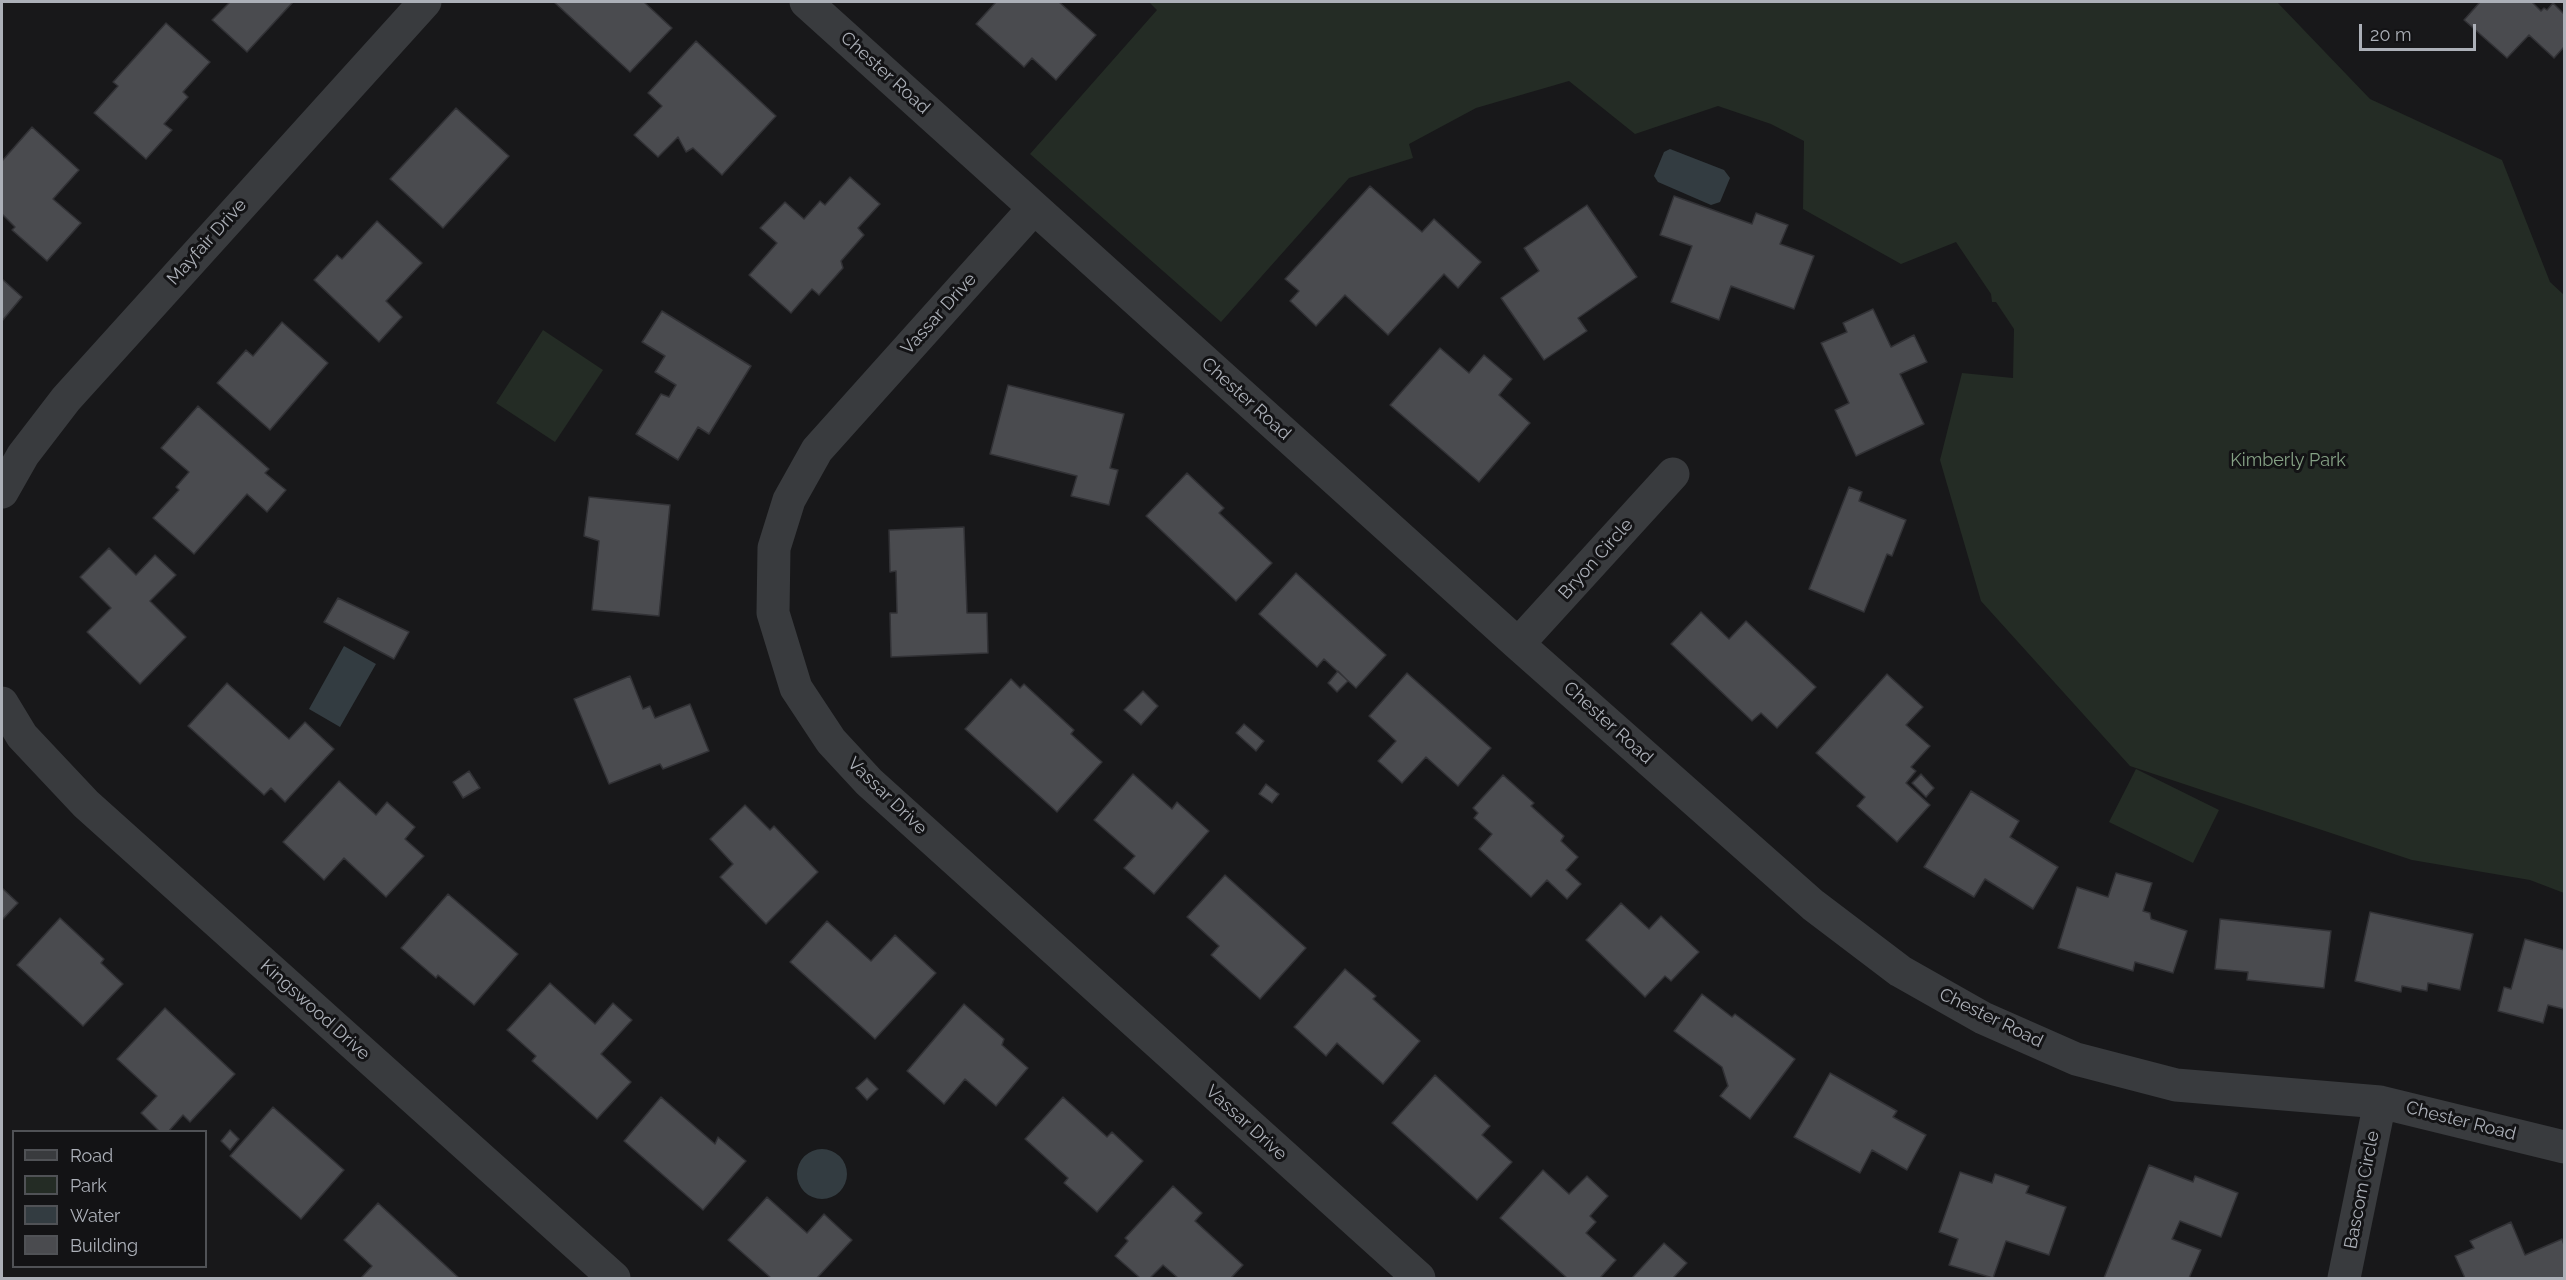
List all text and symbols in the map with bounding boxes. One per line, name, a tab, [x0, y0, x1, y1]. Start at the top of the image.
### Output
scale bar	[2362, 12, 2479, 50]
text: 20 m	[2370, 24, 2412, 45]
street label: Chester Road	[836, 27, 934, 119]
street label: Mayfair Drive	[163, 194, 251, 290]
street label: Vassar Drive	[897, 269, 981, 359]
street label: Chester Road	[1197, 353, 1295, 445]
park label: Kimberly Park	[2230, 450, 2346, 472]
street label: Bryon Circle	[1554, 514, 1638, 604]
street label: Chester Road	[1559, 677, 1657, 769]
street label: Vassar Drive	[843, 753, 931, 839]
street label: Kingswood Drive	[256, 955, 374, 1065]
street label: Chester Road	[1936, 984, 2046, 1052]
street label: Vassar Drive	[1201, 1081, 1291, 1165]
street label: Chester Road	[2404, 1097, 2518, 1145]
street label: Bascom Circle	[2340, 1129, 2384, 1251]
legend	[12, 1130, 207, 1268]
text: Road	[70, 1145, 113, 1166]
text: Park	[70, 1175, 107, 1196]
text: Water	[70, 1205, 120, 1226]
text: Building	[70, 1235, 138, 1256]

